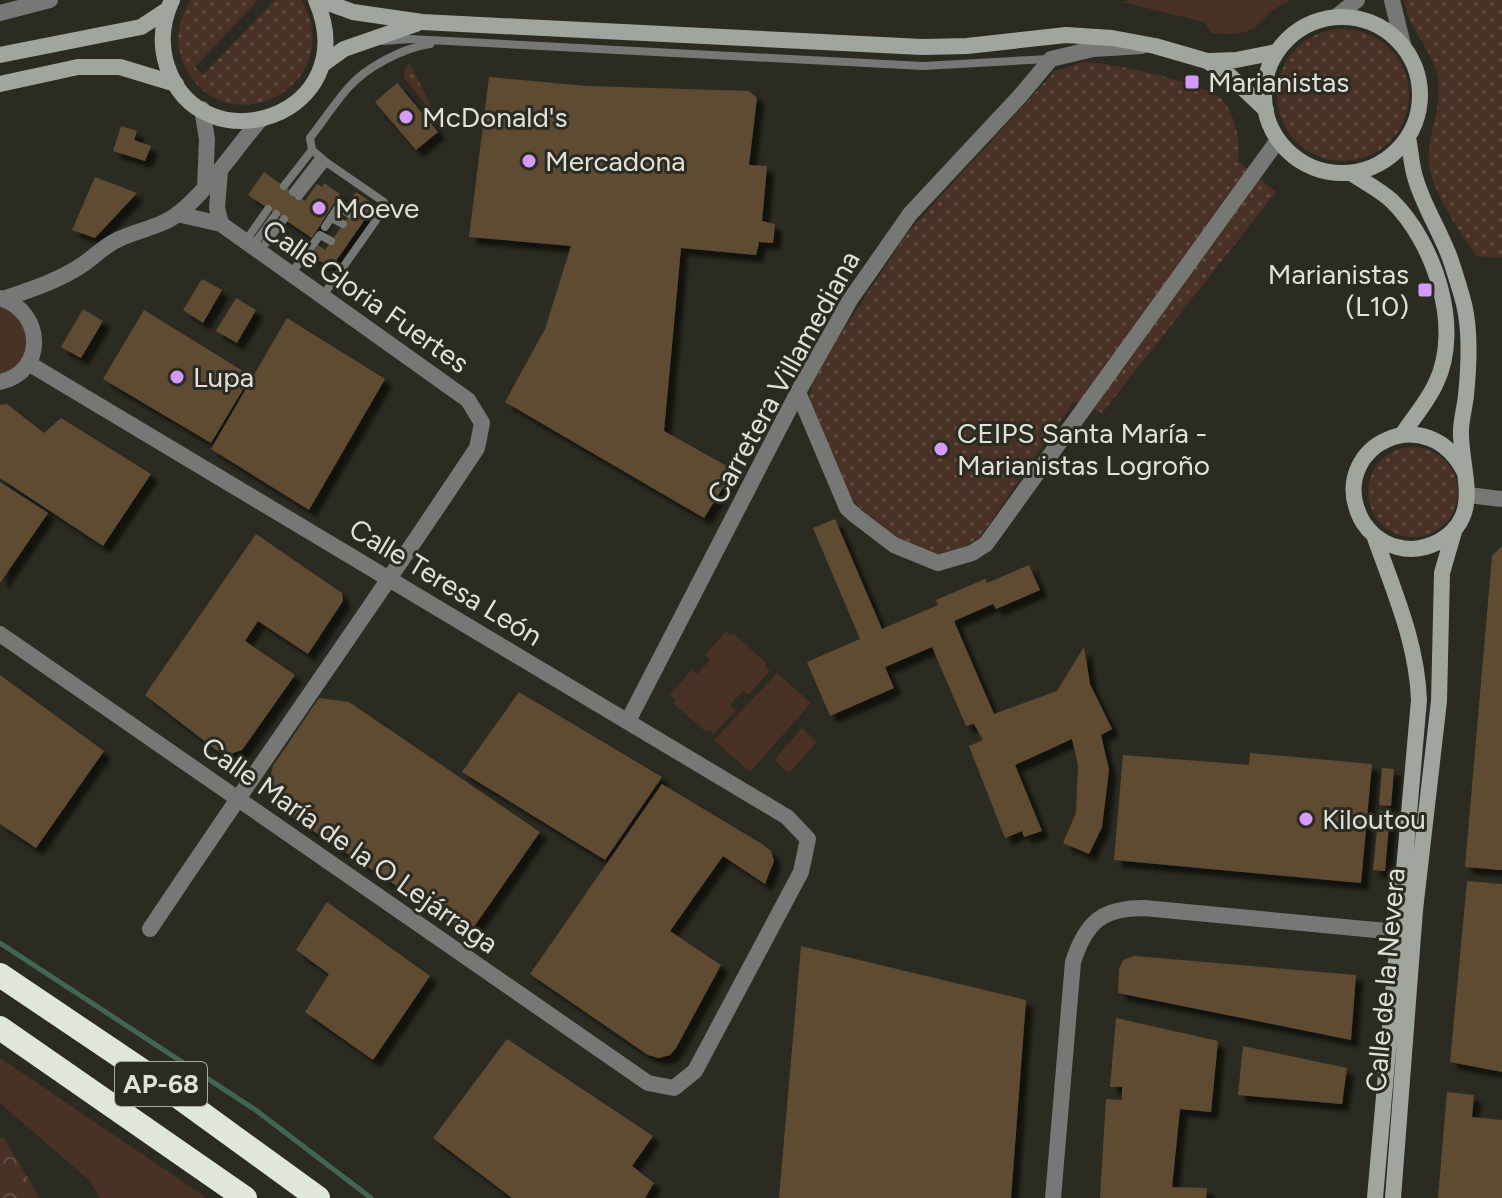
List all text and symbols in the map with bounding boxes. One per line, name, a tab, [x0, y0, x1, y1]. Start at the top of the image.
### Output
place label: Marianistas	[1208, 65, 1349, 99]
marker: Marianistas	[1183, 73, 1201, 91]
place label: McDonald's	[422, 100, 567, 134]
marker: McDonald's	[397, 108, 415, 126]
place label: Mercadona	[545, 144, 685, 178]
marker: Mercadona	[520, 152, 538, 170]
place label: Moeve	[335, 191, 419, 225]
marker: Moeve	[310, 199, 328, 217]
street label: Calle Gloria Fuertes	[256, 212, 476, 380]
street label: Carretera Villamediana	[699, 245, 867, 509]
place label: Marianistas (L10)	[1268, 257, 1409, 323]
marker: Marianistas (L10)	[1416, 281, 1434, 299]
place label: Lupa	[193, 360, 254, 394]
marker: Lupa	[168, 368, 186, 386]
place label: CEIPS Santa María - Marianistas Logroño	[957, 416, 1210, 482]
marker: CEIPS Santa María - Marianistas Logroño	[932, 440, 950, 458]
street label: Calle Teresa León	[344, 511, 548, 653]
street label: Calle María de la O Lejárraga	[195, 729, 505, 961]
place label: Kiloutou	[1322, 802, 1426, 836]
marker: Kiloutou	[1297, 810, 1315, 828]
street label: Calle de la Nevera	[1358, 867, 1412, 1093]
road number: AP-68	[115, 1062, 207, 1106]

